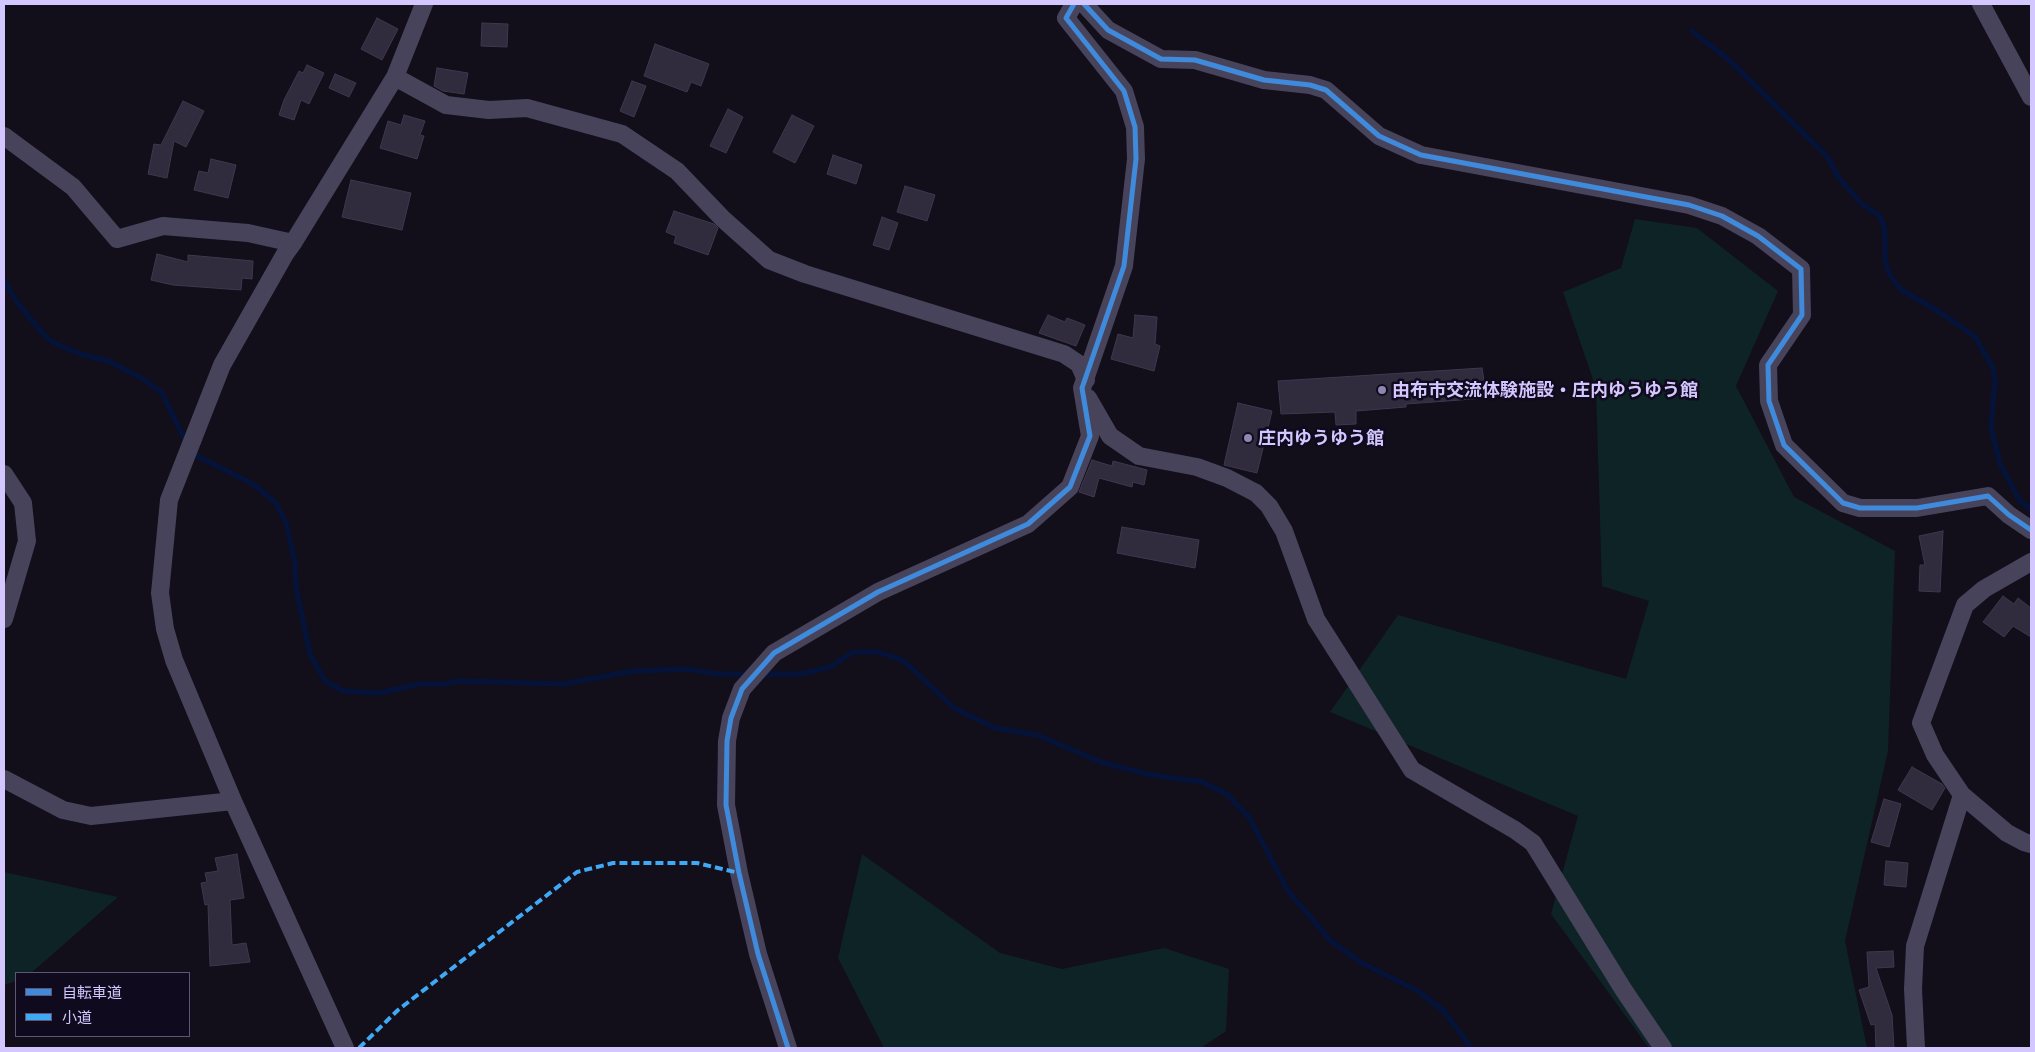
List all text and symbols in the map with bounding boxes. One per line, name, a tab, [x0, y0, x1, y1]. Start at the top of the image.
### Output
place label: 由布市交流体験施設・庄内ゆうゆう館	[1392, 379, 1698, 401]
marker: 由布市交流体験施設・庄内ゆうゆう館	[1376, 384, 1388, 396]
place label: 庄内ゆうゆう館	[1258, 427, 1384, 449]
marker: 庄内ゆうゆう館	[1242, 432, 1254, 444]
legend	[15, 972, 190, 1037]
text: 自転車道	[62, 983, 122, 1001]
text: 小道	[62, 1008, 92, 1026]

